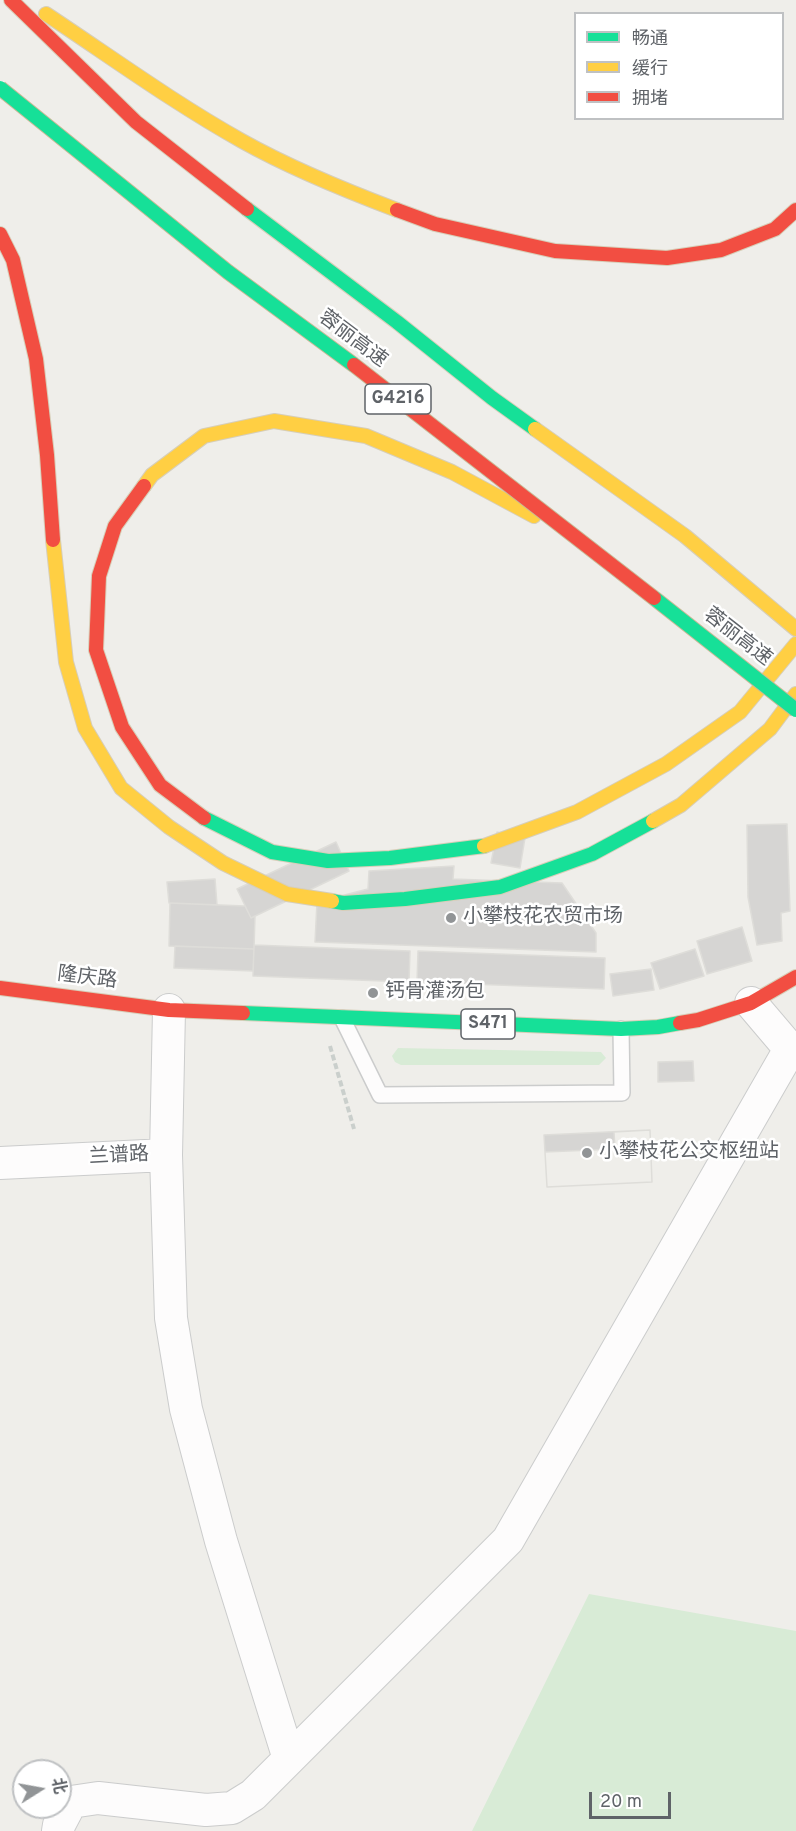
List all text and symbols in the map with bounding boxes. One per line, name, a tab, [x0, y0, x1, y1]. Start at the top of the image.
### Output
legend	[574, 12, 784, 120]
text: 畅通	[632, 28, 668, 51]
text: 缓行	[632, 58, 668, 81]
text: 拥堵	[632, 88, 668, 111]
street label: 蓉丽高速	[313, 306, 391, 374]
road number: G4216	[365, 384, 431, 414]
street label: 蓉丽高速	[698, 604, 776, 672]
place label: 小攀枝花农贸市场	[463, 906, 623, 930]
marker: 小攀枝花农贸市场	[444, 911, 458, 925]
street label: 隆庆路	[56, 963, 118, 995]
place label: 钙骨灌汤包	[385, 981, 485, 1005]
marker: 钙骨灌汤包	[366, 986, 380, 1000]
road number: S471	[461, 1009, 515, 1039]
place label: 小攀枝花公交枢纽站	[599, 1141, 779, 1165]
street label: 兰谱路	[88, 1143, 150, 1171]
marker: 小攀枝花公交枢纽站	[580, 1146, 594, 1160]
north arrow	[12, 1759, 72, 1819]
text: 北	[46, 1776, 69, 1796]
scale bar	[592, 1780, 674, 1818]
text: 20 m	[600, 1791, 642, 1814]

